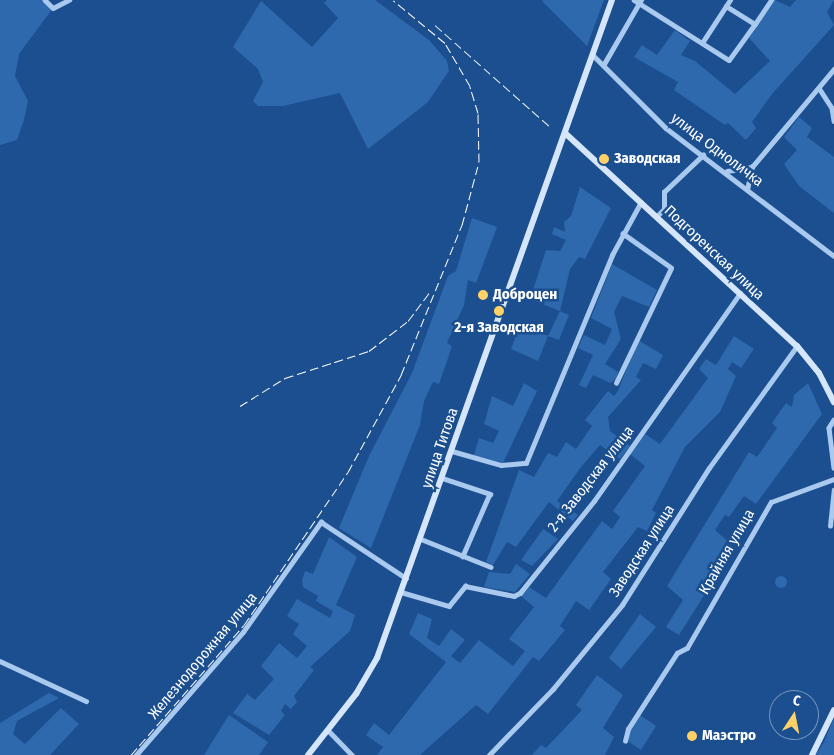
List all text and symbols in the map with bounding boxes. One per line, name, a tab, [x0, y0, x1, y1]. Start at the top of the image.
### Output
street label: улица Одноличка	[667, 109, 767, 191]
place label: Заводская	[614, 150, 681, 168]
marker: Заводская	[598, 153, 610, 165]
street label: Подгоренская улица	[660, 202, 768, 304]
place label: Доброцен	[493, 286, 557, 304]
marker: Доброцен	[477, 289, 489, 301]
marker: 2-я Заводская	[493, 305, 505, 317]
place label: 2-я Заводская	[454, 319, 544, 337]
street label: улица Титова	[418, 405, 462, 491]
street label: 2-я Заводская улица	[544, 423, 638, 535]
street label: Заводская улица	[605, 502, 679, 600]
street label: Крайняя улица	[695, 506, 759, 598]
street label: Железнодорожная улица	[145, 589, 261, 723]
north arrow	[769, 690, 819, 740]
text: С	[792, 692, 802, 710]
place label: Маэстро	[702, 727, 756, 745]
marker: Маэстро	[686, 730, 698, 742]

